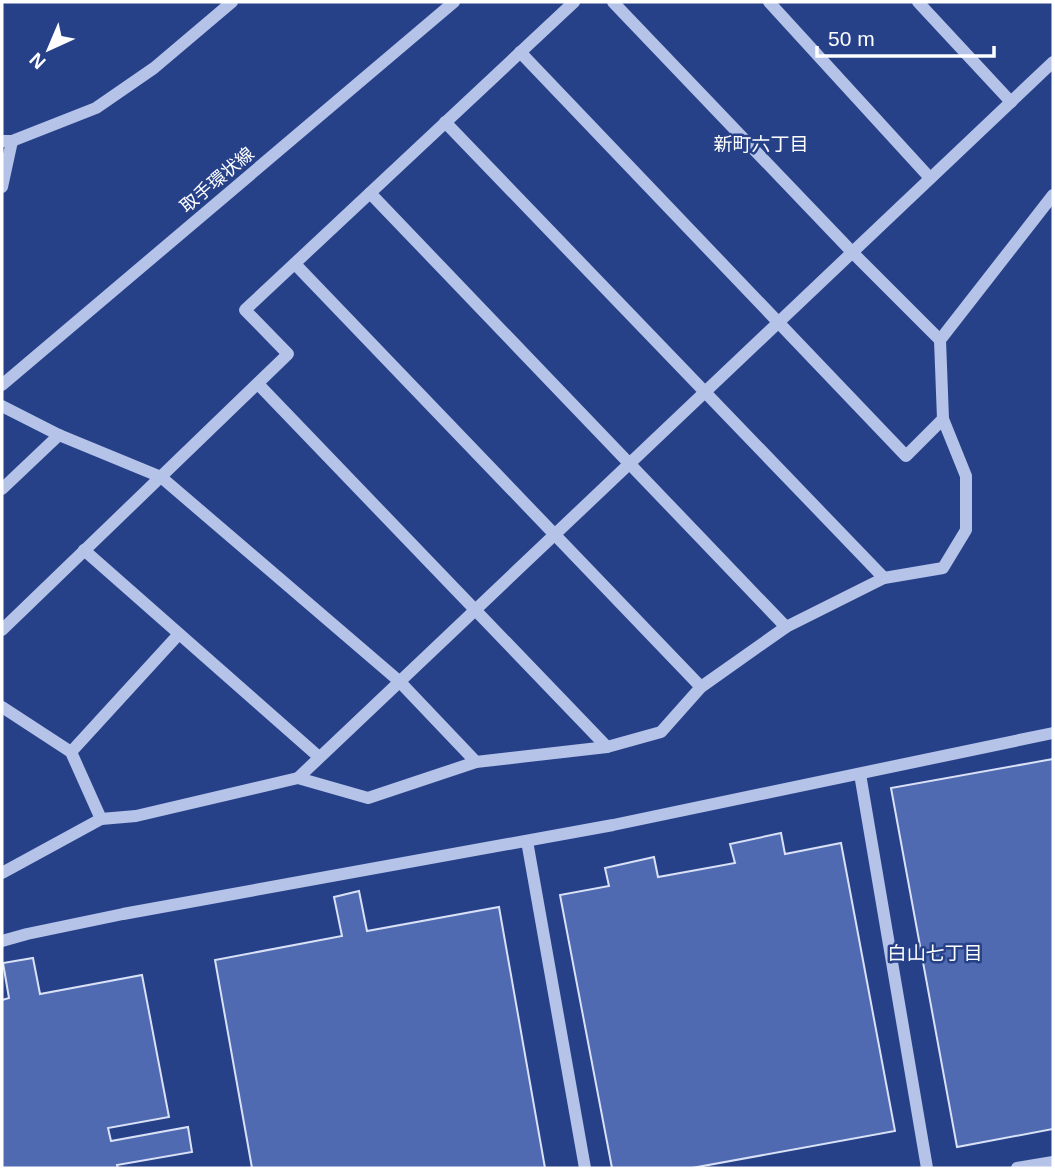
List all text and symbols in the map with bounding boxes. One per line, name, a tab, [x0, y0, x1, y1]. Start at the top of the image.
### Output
north arrow	[14, 14, 84, 84]
scale bar	[817, 14, 994, 58]
text: 50 m	[828, 27, 875, 50]
text: N	[25, 49, 50, 73]
district label: 新町六丁目	[713, 134, 809, 155]
street label: 取手環状線	[176, 143, 258, 217]
district label: 白山七丁目	[887, 943, 983, 964]

